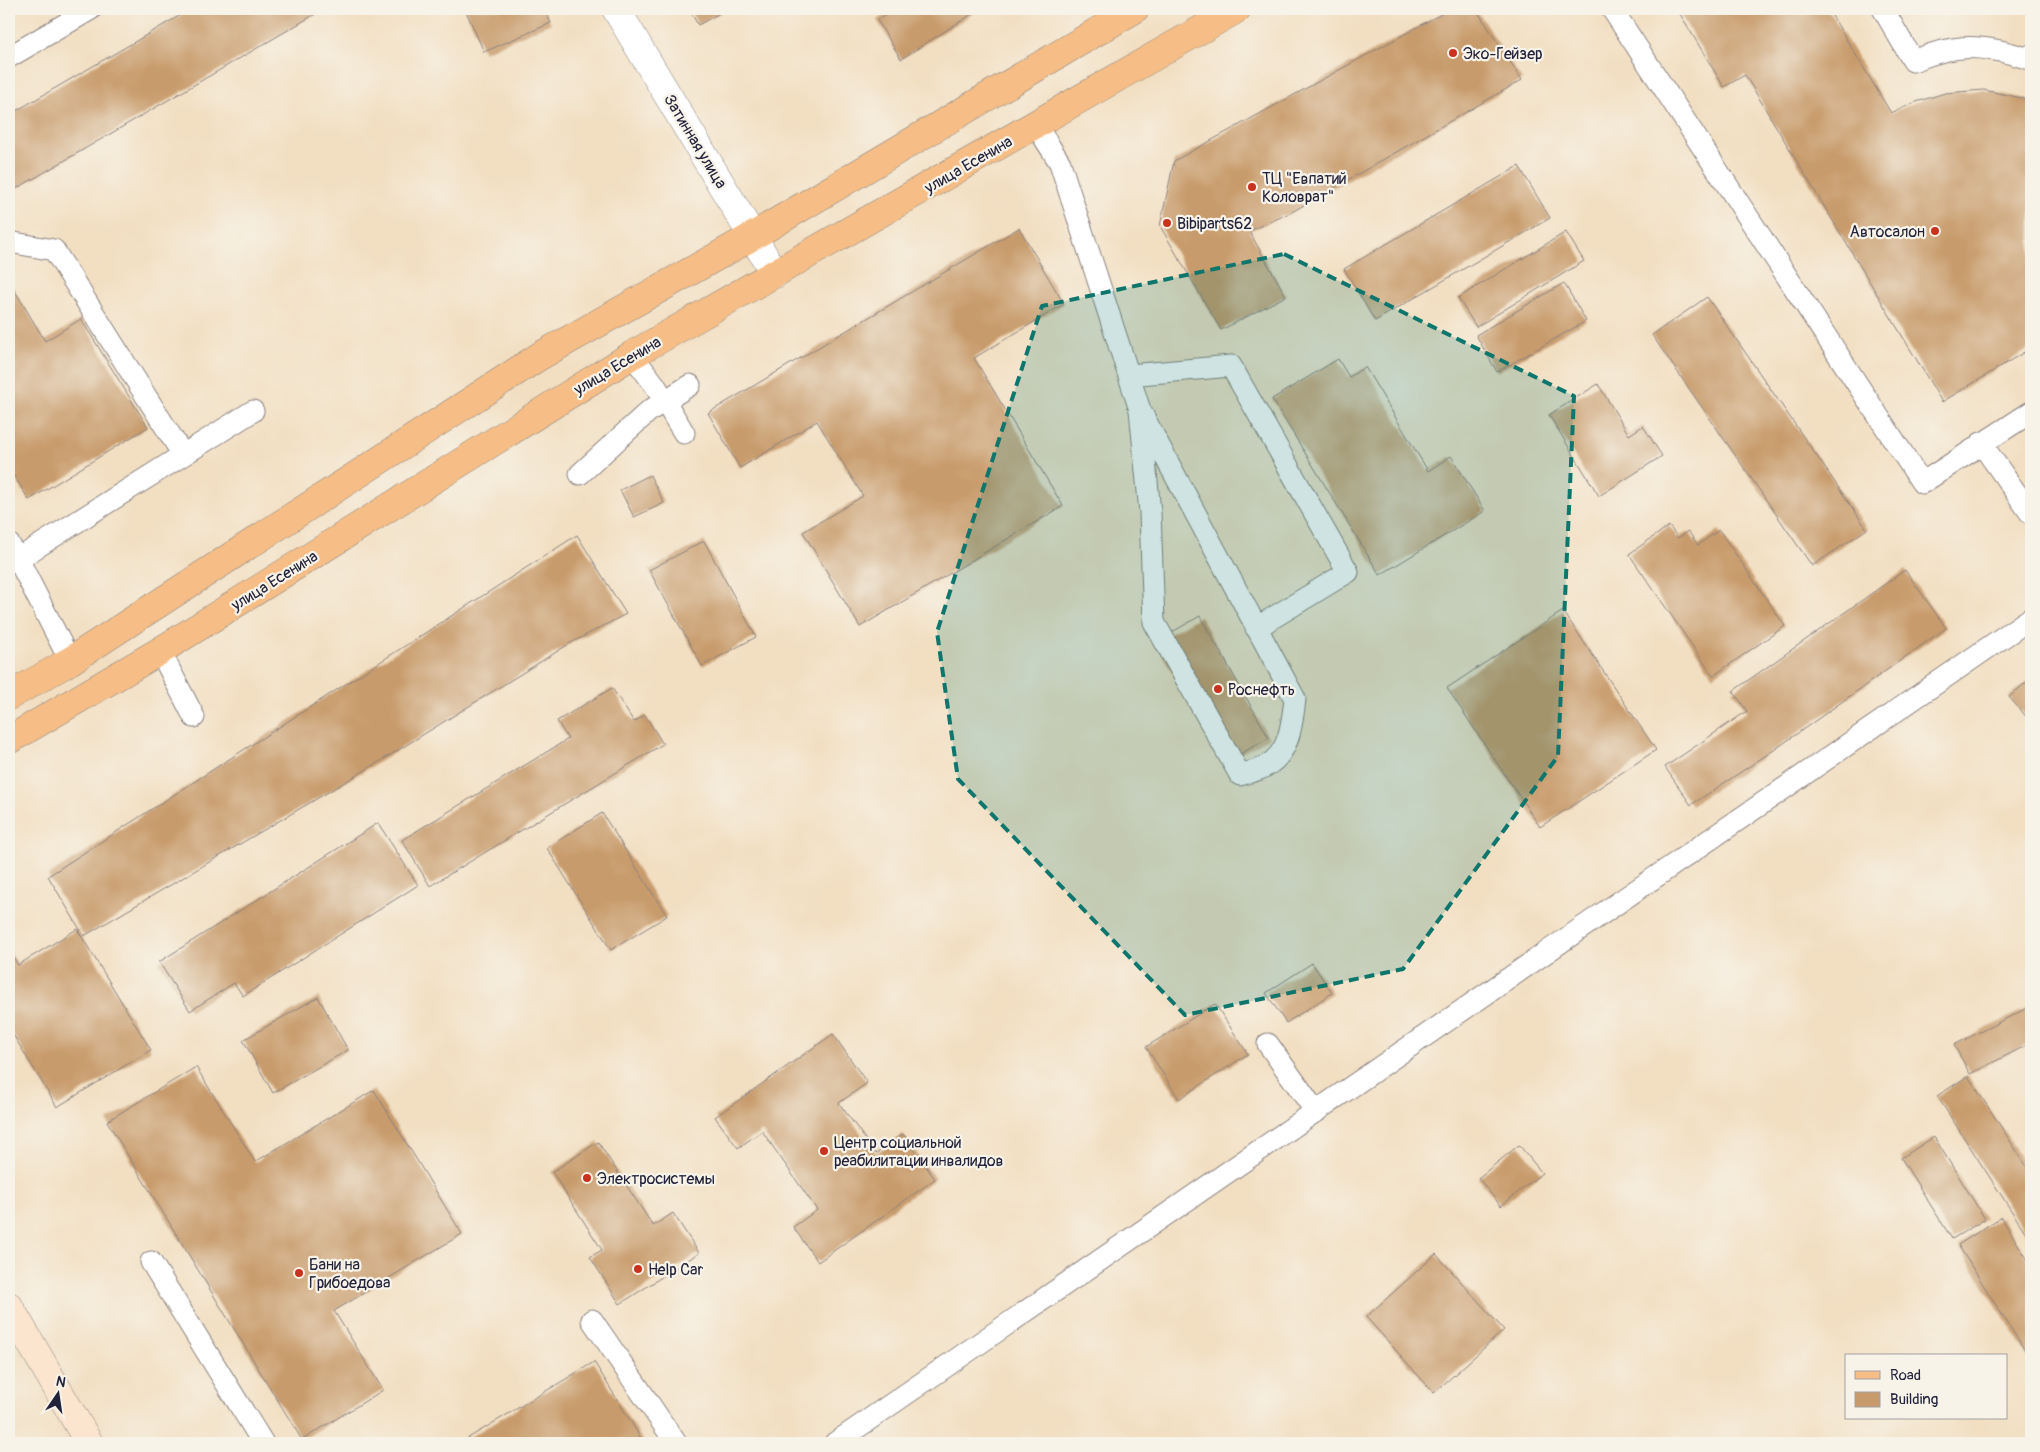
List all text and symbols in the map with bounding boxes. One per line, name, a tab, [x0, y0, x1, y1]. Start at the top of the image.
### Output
place label: Эко-Гейзер	[1463, 44, 1543, 64]
marker: Эко-Гейзер	[1447, 47, 1459, 59]
street label: Затинная улица	[659, 91, 731, 192]
street label: улица Есенина	[920, 132, 1016, 199]
place label: ТЦ "Евпатий Коловрат"	[1262, 169, 1347, 207]
marker: ТЦ "Евпатий Коловрат"	[1246, 181, 1258, 193]
place label: Bibiparts62	[1177, 214, 1252, 234]
marker: Bibiparts62	[1161, 217, 1173, 229]
place label: Автосалон	[1850, 222, 1925, 242]
marker: Автосалон	[1929, 225, 1941, 237]
street label: улица Есенина	[569, 332, 665, 400]
street label: улица Есенина	[227, 546, 321, 616]
place label: Роснефть	[1228, 680, 1295, 700]
marker: Роснефть	[1212, 683, 1224, 695]
place label: Центр социальной реабилитации инвалидов	[834, 1133, 1003, 1171]
marker: Центр социальной реабилитации инвалидов	[818, 1145, 830, 1157]
place label: Электросистемы	[597, 1169, 715, 1189]
marker: Электросистемы	[581, 1172, 593, 1184]
place label: Бани на Грибоедова	[309, 1255, 391, 1293]
place label: Help Car	[648, 1260, 704, 1280]
marker: Help Car	[632, 1263, 644, 1275]
marker: Бани на Грибоедова	[293, 1267, 305, 1279]
legend	[1845, 1354, 2008, 1420]
text: Road	[1890, 1366, 1921, 1385]
north arrow	[32, 1370, 82, 1420]
text: N	[54, 1372, 67, 1391]
text: Building	[1890, 1390, 1938, 1409]

